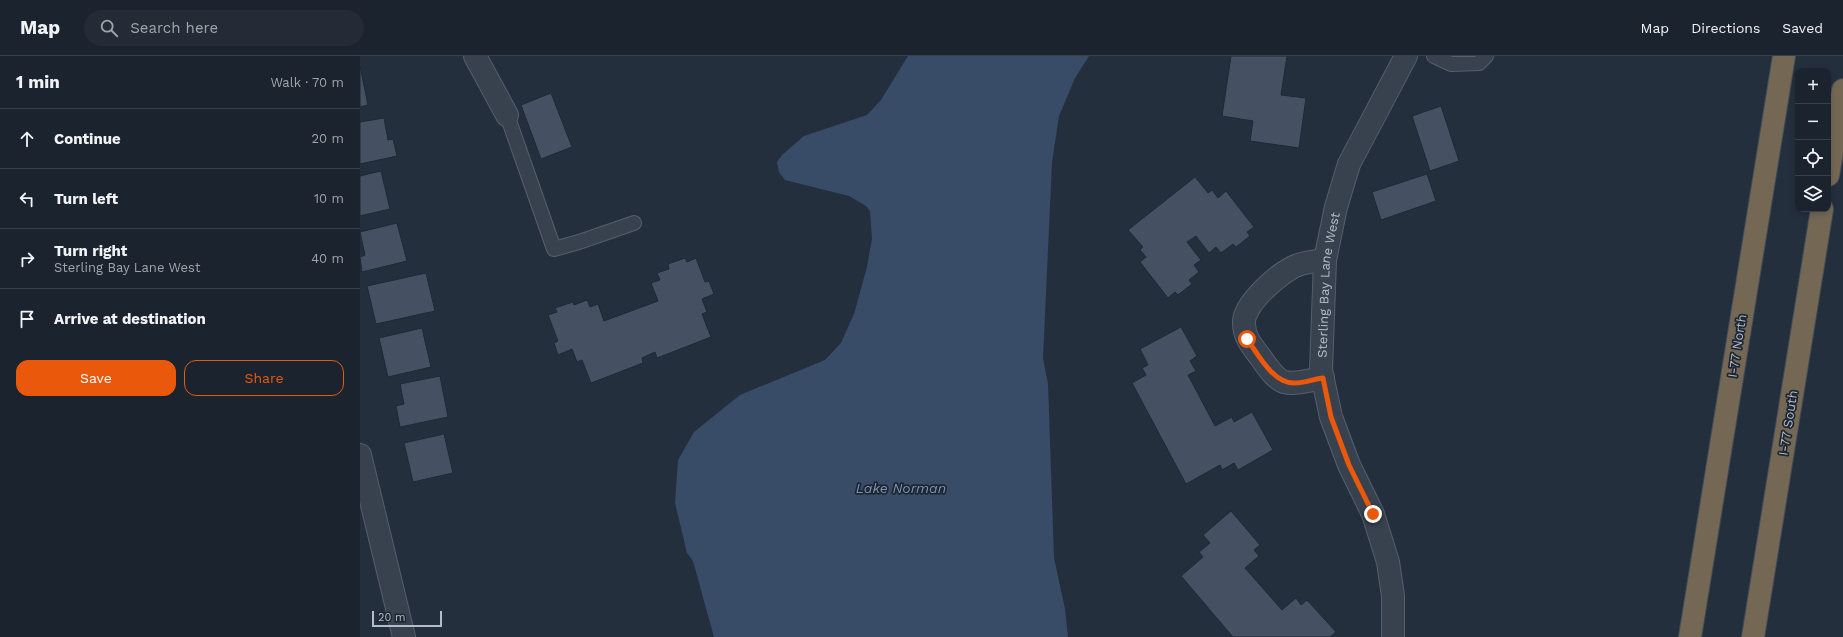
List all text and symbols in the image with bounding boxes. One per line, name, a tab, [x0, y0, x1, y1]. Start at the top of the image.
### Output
search box	[84, 10, 364, 46]
text: Map	[20, 16, 60, 39]
icon: search	[98, 17, 120, 39]
text: Search here	[130, 19, 218, 37]
text: Map	[1641, 20, 1669, 36]
text: Directions	[1691, 20, 1760, 36]
text: Saved	[1782, 20, 1823, 36]
map controls	[1795, 68, 1831, 212]
button: +	[1795, 68, 1831, 104]
text: 1 min	[16, 72, 60, 92]
text: Walk · 70 m	[270, 75, 344, 90]
button: −	[1795, 104, 1831, 140]
icon: ahead	[16, 128, 38, 150]
text: Continue	[54, 130, 121, 148]
text: 20 m	[312, 131, 344, 146]
button: locate	[1795, 140, 1831, 176]
button: layers	[1795, 176, 1831, 212]
icon: left	[16, 188, 38, 210]
text: Turn left	[54, 190, 118, 208]
text: 10 m	[314, 191, 344, 206]
street label: Sterling Bay Lane West	[1314, 210, 1342, 358]
text: Turn right	[54, 242, 127, 260]
icon: right	[16, 248, 38, 270]
text: 40 m	[311, 251, 344, 266]
text: Sterling Bay Lane West	[54, 260, 200, 275]
icon: arrive	[16, 308, 38, 330]
text: Arrive at destination	[54, 310, 206, 328]
street label: I-77 North	[1725, 313, 1749, 379]
route start	[1238, 330, 1256, 348]
button: Save	[16, 360, 176, 396]
button: Share	[184, 360, 344, 396]
street label: I-77 South	[1775, 389, 1801, 457]
water label: Lake Norman	[856, 480, 946, 496]
route end	[1364, 505, 1382, 523]
scale bar	[372, 609, 442, 628]
text: 20 m	[378, 611, 406, 624]

